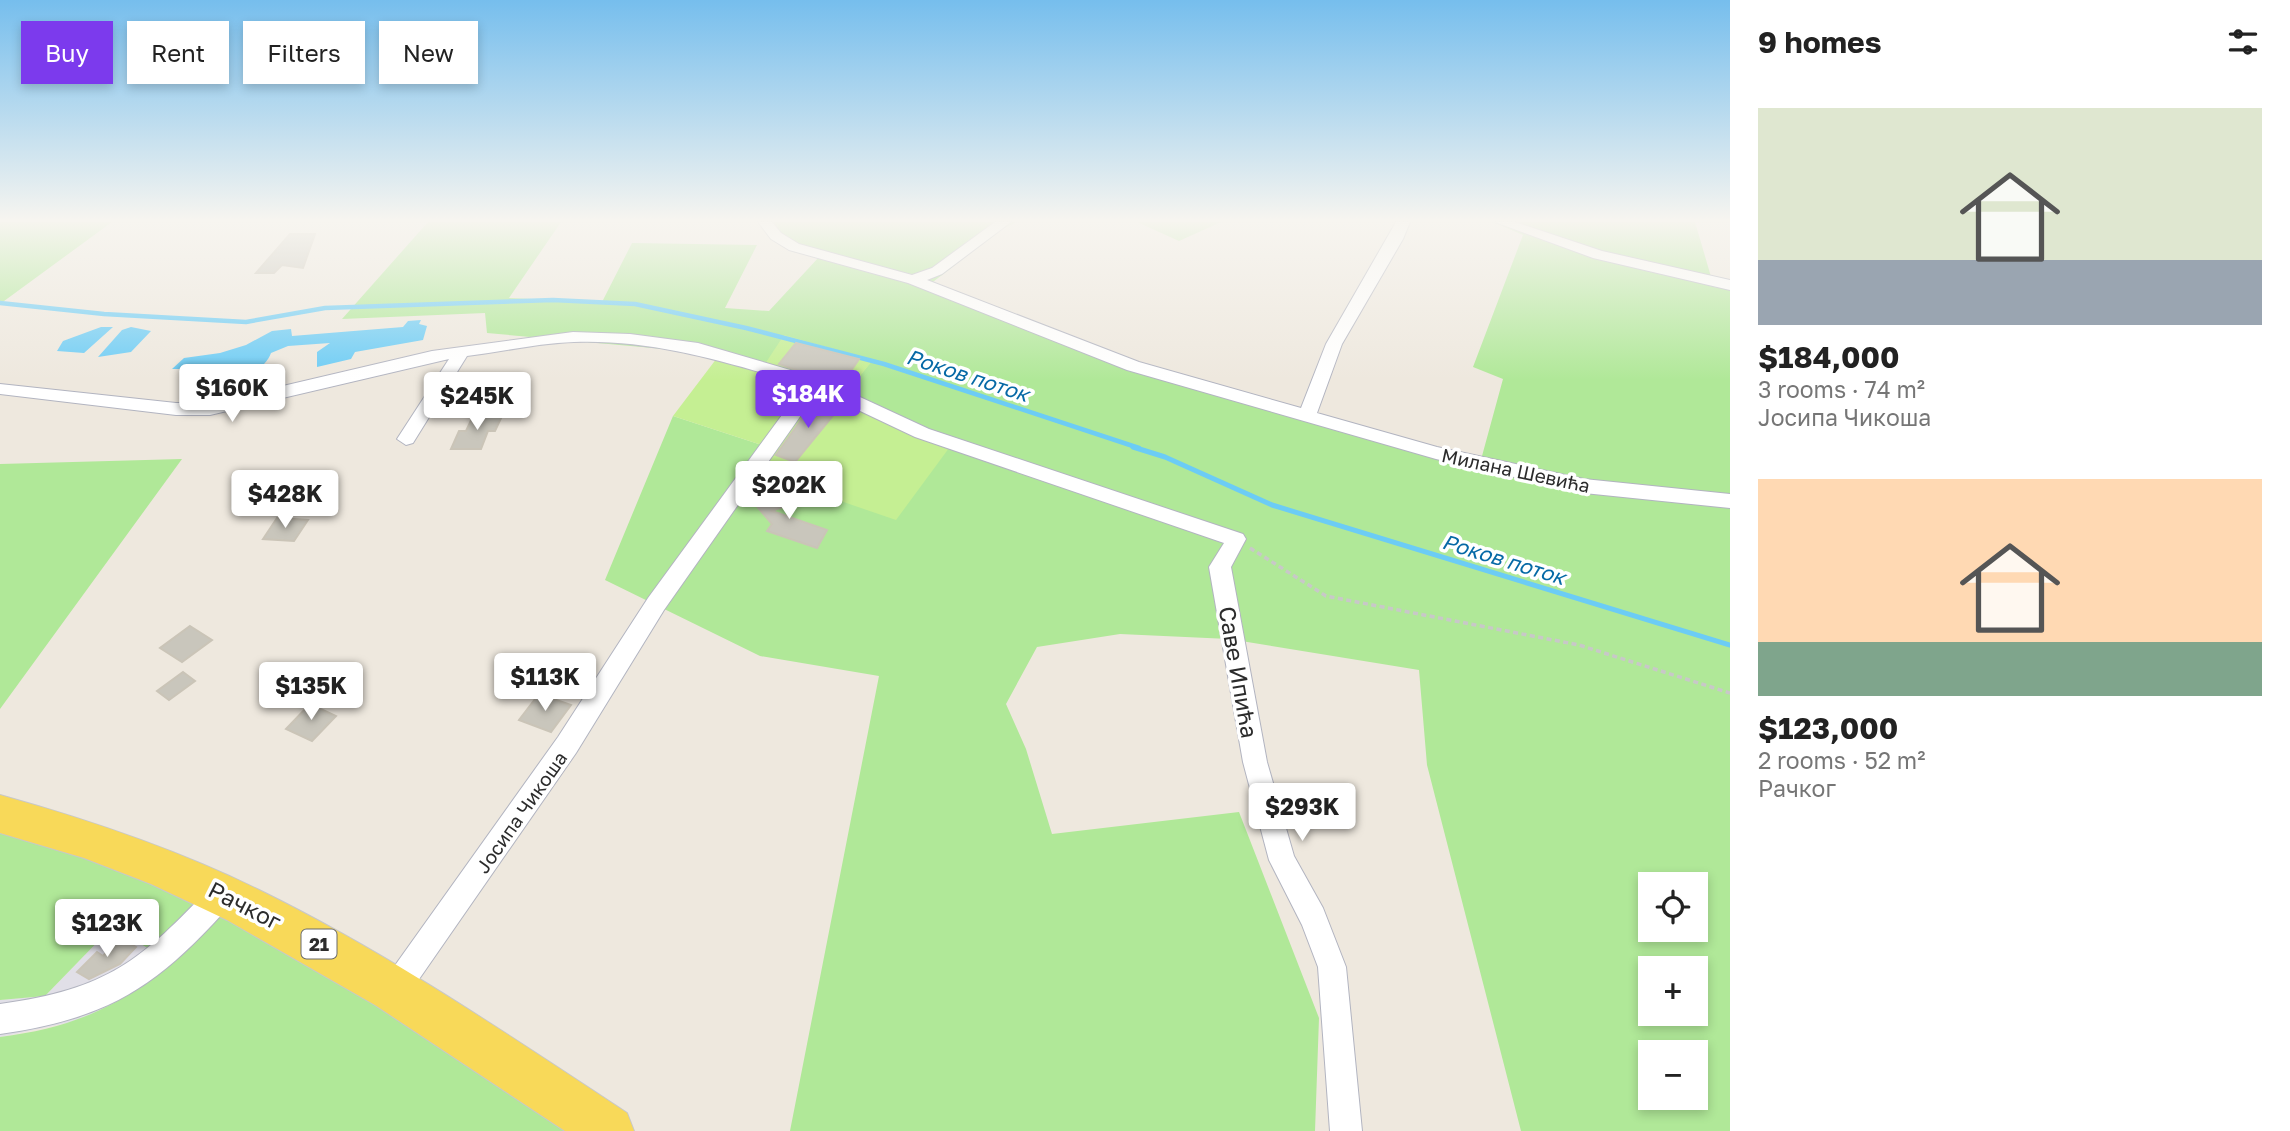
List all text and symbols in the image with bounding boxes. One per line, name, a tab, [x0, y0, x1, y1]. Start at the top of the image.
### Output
chip: Buy	[21, 21, 113, 84]
chip: Rent	[127, 21, 229, 84]
chip: Filters	[243, 21, 365, 84]
chip: New	[379, 21, 478, 84]
icon: filters	[2224, 23, 2262, 61]
text: 9 homes	[1758, 24, 1881, 60]
icon: home	[1947, 154, 2073, 280]
text: $184,000	[1758, 339, 1900, 375]
water label: Роков поток	[903, 343, 1035, 408]
pin: $160K	[183, 364, 281, 424]
pin: $184K	[759, 370, 857, 430]
pin: $245K	[428, 372, 526, 432]
text: $160K	[195, 373, 269, 401]
text: 3 rooms · 74 m²	[1758, 375, 1925, 403]
text: $184K	[771, 379, 845, 407]
text: $245K	[440, 381, 514, 409]
text: Јосипа Чикоша	[1758, 403, 1931, 431]
street label: Милана Шевића	[1440, 443, 1592, 497]
pin: $202K	[740, 462, 838, 521]
pin: $428K	[236, 470, 334, 530]
text: $202K	[751, 470, 827, 498]
text: $428K	[247, 479, 323, 507]
icon: home	[1947, 525, 2073, 651]
water label: Роков поток	[1439, 528, 1571, 591]
street label: Саве Ипића	[1214, 604, 1264, 740]
pin: $113K	[496, 654, 594, 713]
pin: $135K	[262, 662, 360, 722]
text: $113K	[510, 662, 580, 690]
text: $135K	[275, 671, 347, 699]
text: $123,000	[1758, 710, 1898, 746]
text: 2 rooms · 52 m²	[1758, 746, 1925, 774]
street label: Јосипа Чикоша	[471, 747, 571, 877]
text: Рачког	[1758, 774, 1836, 802]
pin: $293K	[1253, 784, 1351, 843]
text: $293K	[1265, 792, 1339, 820]
map controls	[1638, 872, 1708, 1110]
button: locate	[1638, 872, 1708, 942]
street label: Рачког	[204, 875, 286, 935]
pin: $123K	[58, 900, 156, 959]
text: $123K	[71, 908, 143, 936]
road number: 21	[302, 930, 336, 959]
button: +	[1638, 956, 1708, 1026]
button: −	[1638, 1040, 1708, 1110]

